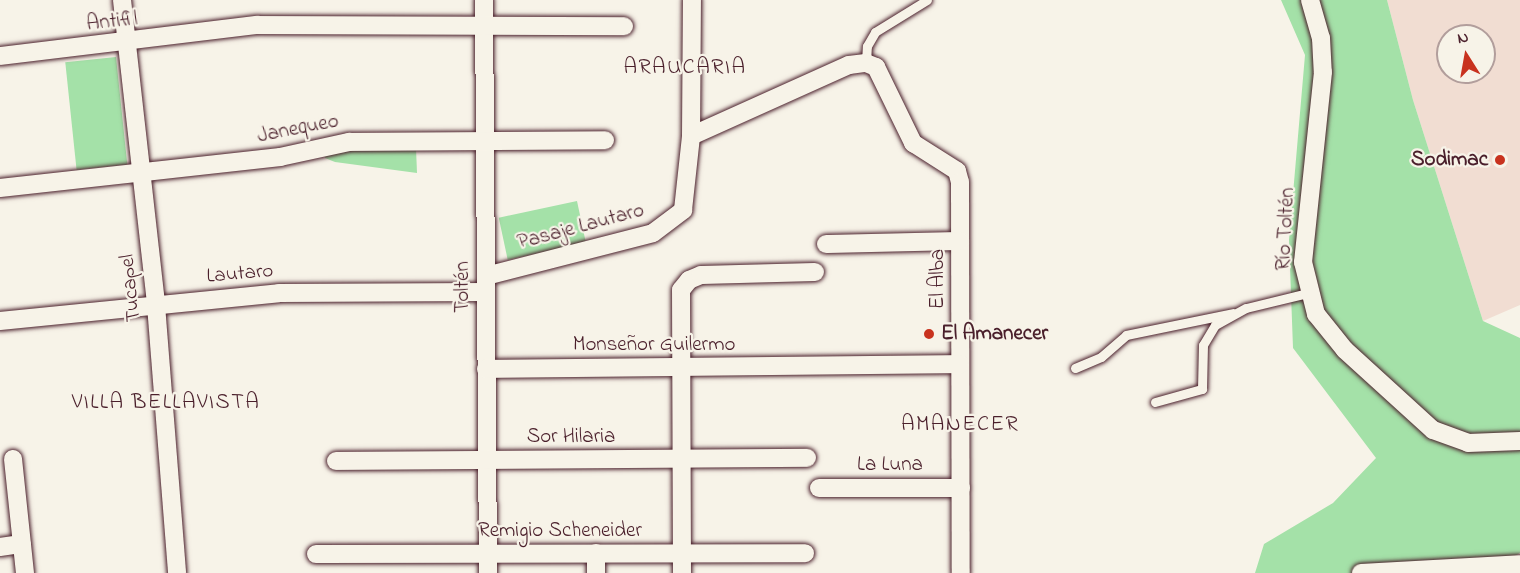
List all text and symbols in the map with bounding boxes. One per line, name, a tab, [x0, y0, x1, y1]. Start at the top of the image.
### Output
street label: Antifil	[85, 7, 139, 37]
north arrow	[1436, 24, 1496, 84]
text: N	[1455, 25, 1471, 51]
district label: ARAUCARIA	[623, 56, 747, 82]
street label: Janequeo	[255, 109, 341, 149]
place label: Sodimac	[1411, 147, 1488, 173]
marker: Sodimac	[1493, 153, 1507, 167]
street label: Río Toltén	[1271, 187, 1301, 271]
street label: Pasaje Lautaro	[515, 198, 647, 256]
street label: El Alba	[925, 249, 951, 309]
street label: Tucapel	[115, 253, 147, 323]
street label: Lautaro	[206, 259, 274, 289]
street label: Toltén	[450, 261, 476, 313]
place label: El Amanecer	[941, 321, 1048, 347]
marker: El Amanecer	[922, 327, 936, 341]
street label: Monseñor Guilermo	[573, 332, 735, 358]
district label: VILLA BELLAVISTA	[72, 391, 260, 417]
district label: AMANECER	[901, 413, 1019, 439]
street label: Sor Hilaria	[527, 424, 615, 450]
street label: La Luna	[857, 452, 923, 478]
street label: Remigio Scheneider	[478, 518, 642, 544]

